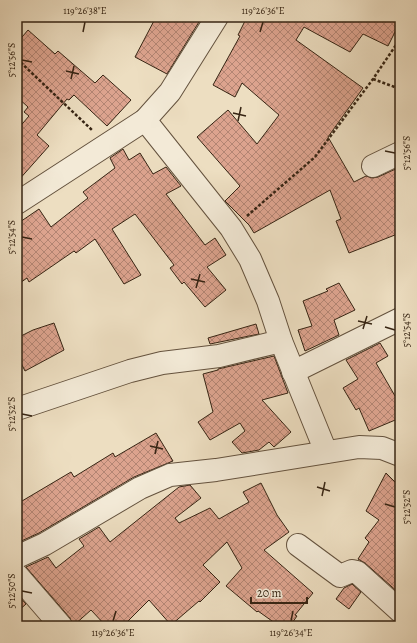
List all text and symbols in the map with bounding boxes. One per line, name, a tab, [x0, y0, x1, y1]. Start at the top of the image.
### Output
text: 119°26'38"E	[63, 4, 107, 17]
text: 119°26'36"E	[241, 4, 285, 17]
text: 5°12'56"S	[5, 43, 18, 77]
text: 5°12'56"S	[400, 136, 413, 170]
text: 5°12'54"S	[5, 220, 18, 254]
text: 5°12'54"S	[400, 313, 413, 347]
text: 5°12'52"S	[5, 397, 18, 431]
text: 5°12'52"S	[400, 490, 413, 524]
text: 5°12'50"S	[5, 573, 18, 609]
scale bar	[251, 579, 307, 605]
text: 20 m	[257, 585, 281, 601]
text: 119°26'36"E	[91, 626, 135, 639]
text: 119°26'34"E	[269, 626, 313, 639]

